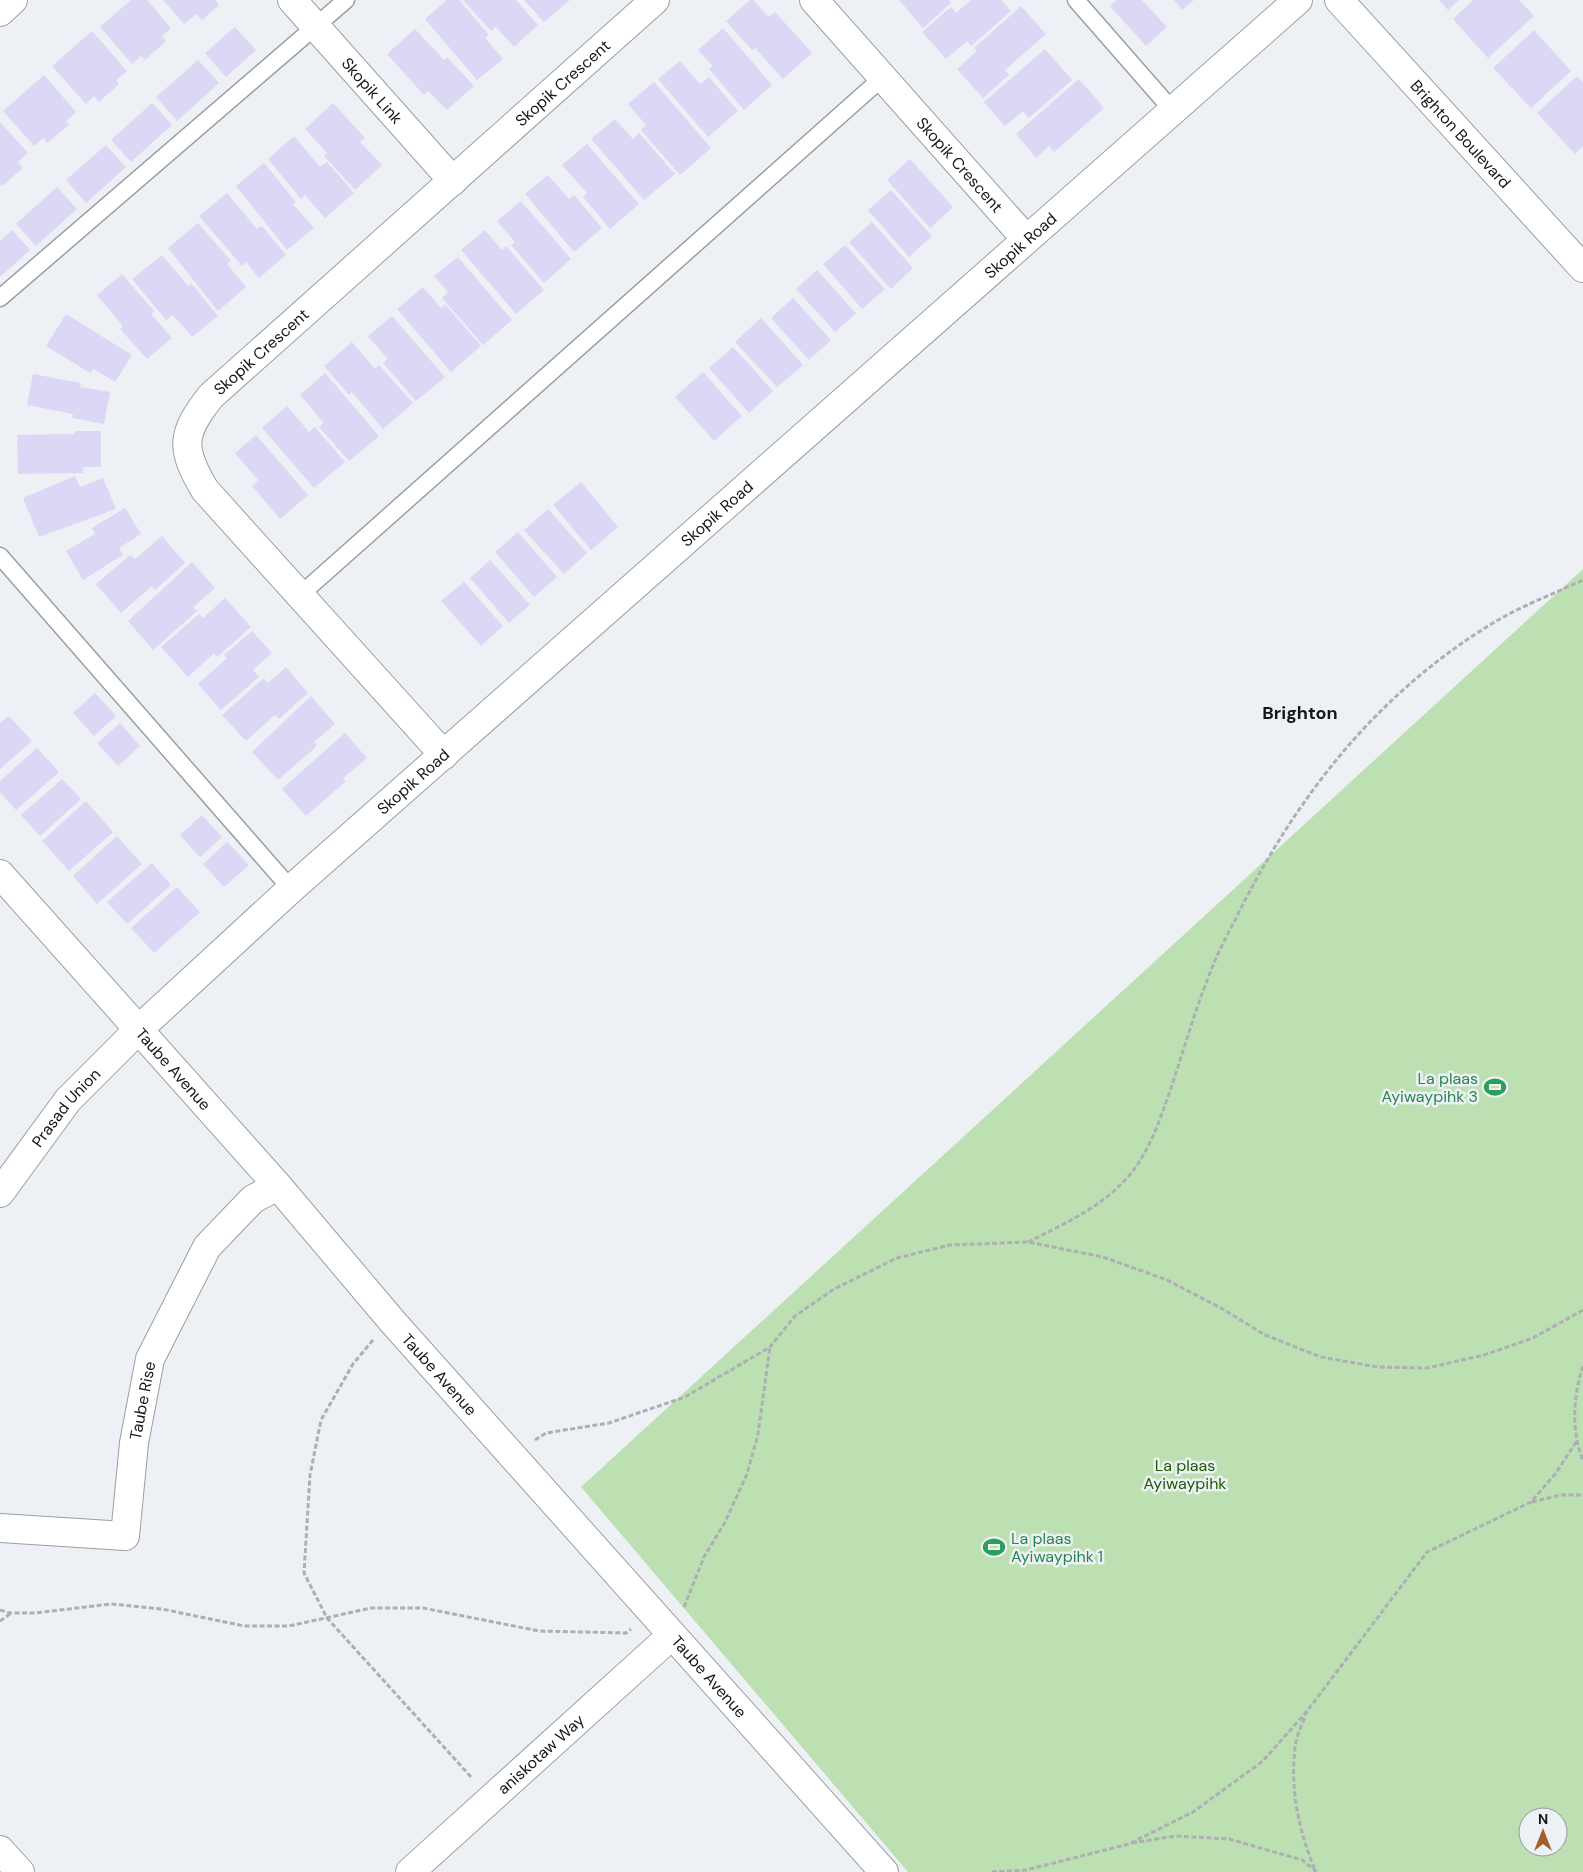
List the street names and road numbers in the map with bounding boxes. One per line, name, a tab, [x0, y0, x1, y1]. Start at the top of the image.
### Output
street label: Skopik Crescent	[511, 35, 615, 131]
street label: Skopik Link	[337, 53, 407, 128]
street label: Brighton Boulevard	[1406, 75, 1515, 193]
street label: Skopik Crescent	[912, 113, 1007, 217]
street label: Skopik Road	[980, 208, 1061, 283]
street label: Skopik Crescent	[209, 304, 313, 400]
street label: Skopik Road	[676, 476, 758, 551]
street label: Skopik Road	[373, 744, 454, 819]
street label: Taube Avenue	[131, 1024, 216, 1115]
street label: Prasad Union	[27, 1064, 105, 1152]
street label: Taube Avenue	[397, 1329, 481, 1420]
street label: Taube Rise	[125, 1359, 160, 1442]
street label: Taube Avenue	[667, 1631, 751, 1722]
street label: aniskotaw Way	[493, 1710, 589, 1799]

